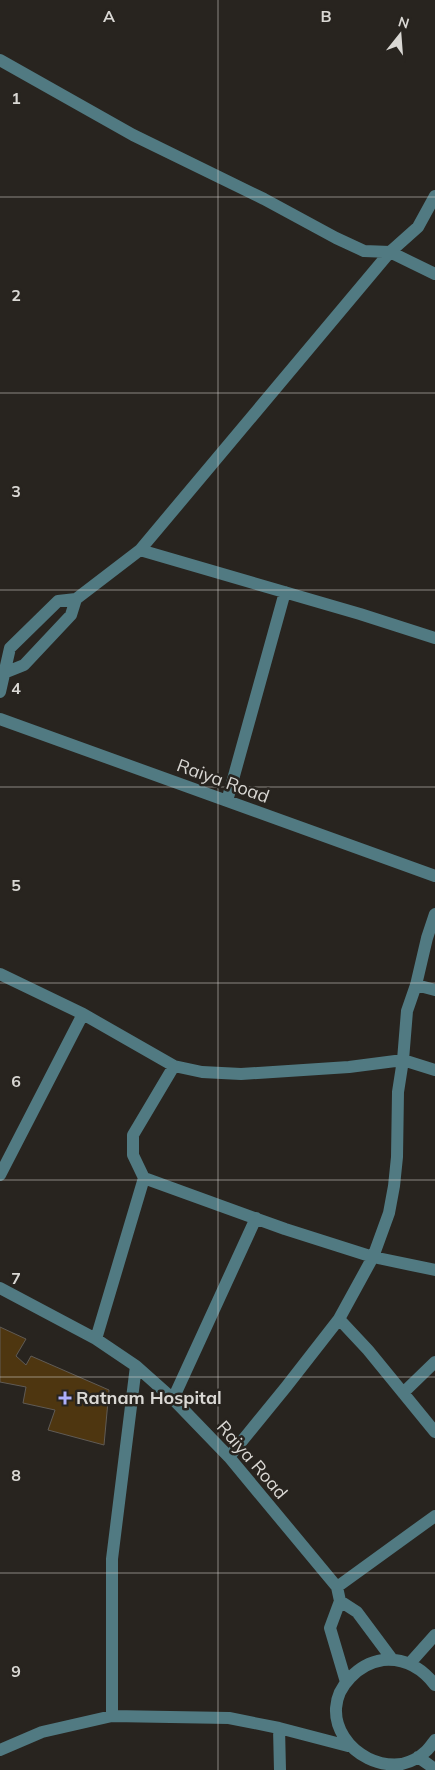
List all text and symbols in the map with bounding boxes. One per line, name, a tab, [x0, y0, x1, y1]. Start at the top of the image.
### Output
text: A	[103, 6, 115, 26]
text: B	[320, 6, 332, 26]
north arrow	[375, 10, 425, 60]
text: N	[396, 12, 411, 33]
text: 1	[11, 88, 21, 108]
text: 2	[11, 285, 21, 305]
text: 3	[11, 481, 21, 501]
text: 4	[11, 678, 21, 698]
street label: Raiya Road	[174, 753, 272, 808]
text: 5	[11, 875, 21, 895]
text: 6	[11, 1071, 21, 1091]
text: 7	[11, 1268, 21, 1288]
place label: Ratnam Hospital	[76, 1386, 222, 1409]
marker: Ratnam Hospital	[58, 1391, 72, 1405]
street label: Raiya Road	[212, 1416, 293, 1504]
text: 8	[11, 1465, 21, 1485]
text: 9	[11, 1661, 21, 1681]

